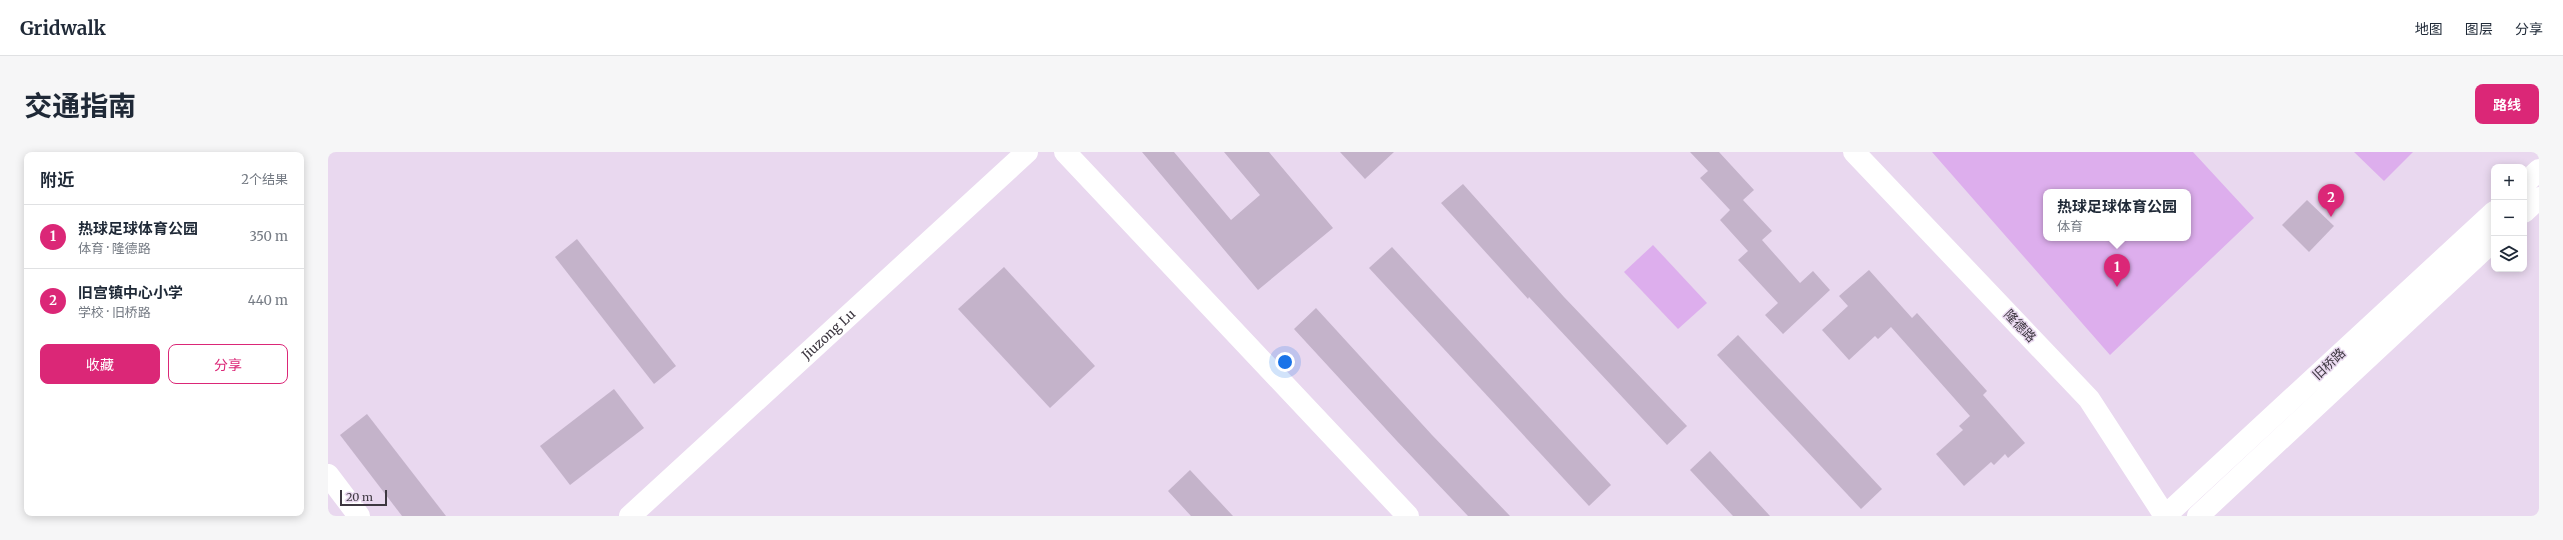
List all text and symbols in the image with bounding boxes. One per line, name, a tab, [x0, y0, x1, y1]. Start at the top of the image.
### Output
text: Gridwalk	[20, 16, 106, 40]
text: 地图	[2415, 20, 2443, 38]
text: 图层	[2465, 20, 2493, 38]
text: 分享	[2515, 20, 2543, 38]
button: 路线	[2475, 84, 2539, 124]
text: 交通指南	[24, 88, 136, 124]
map controls	[2491, 164, 2527, 272]
button: +	[2491, 164, 2527, 200]
text: 附近	[40, 169, 74, 191]
text: 2个结果	[241, 171, 288, 188]
pin: 2	[2318, 184, 2344, 217]
popup	[2043, 189, 2191, 241]
text: 热球足球体育公园	[2057, 197, 2177, 216]
button: −	[2491, 200, 2527, 236]
text: 体育	[2057, 218, 2083, 235]
text: 热球足球体育公园	[78, 219, 198, 238]
text: 1	[50, 228, 56, 245]
text: 350 m	[250, 228, 288, 245]
button: layers	[2491, 236, 2527, 272]
text: 体育 · 隆德路	[78, 240, 151, 257]
pin: 1	[2104, 254, 2130, 287]
text: 旧宫镇中心小学	[78, 283, 183, 302]
text: 2	[49, 292, 57, 309]
text: 440 m	[248, 292, 288, 309]
text: 学校 · 旧桥路	[78, 304, 151, 321]
street label: Jiuzong Lu	[797, 305, 859, 364]
street label: 隆德路	[2000, 306, 2040, 346]
button: 收藏	[40, 344, 160, 384]
button: 分享	[168, 344, 288, 384]
street label: 旧桥路	[2309, 344, 2349, 384]
your location	[1275, 352, 1295, 372]
scale bar	[340, 488, 387, 507]
text: 20 m	[346, 490, 373, 504]

